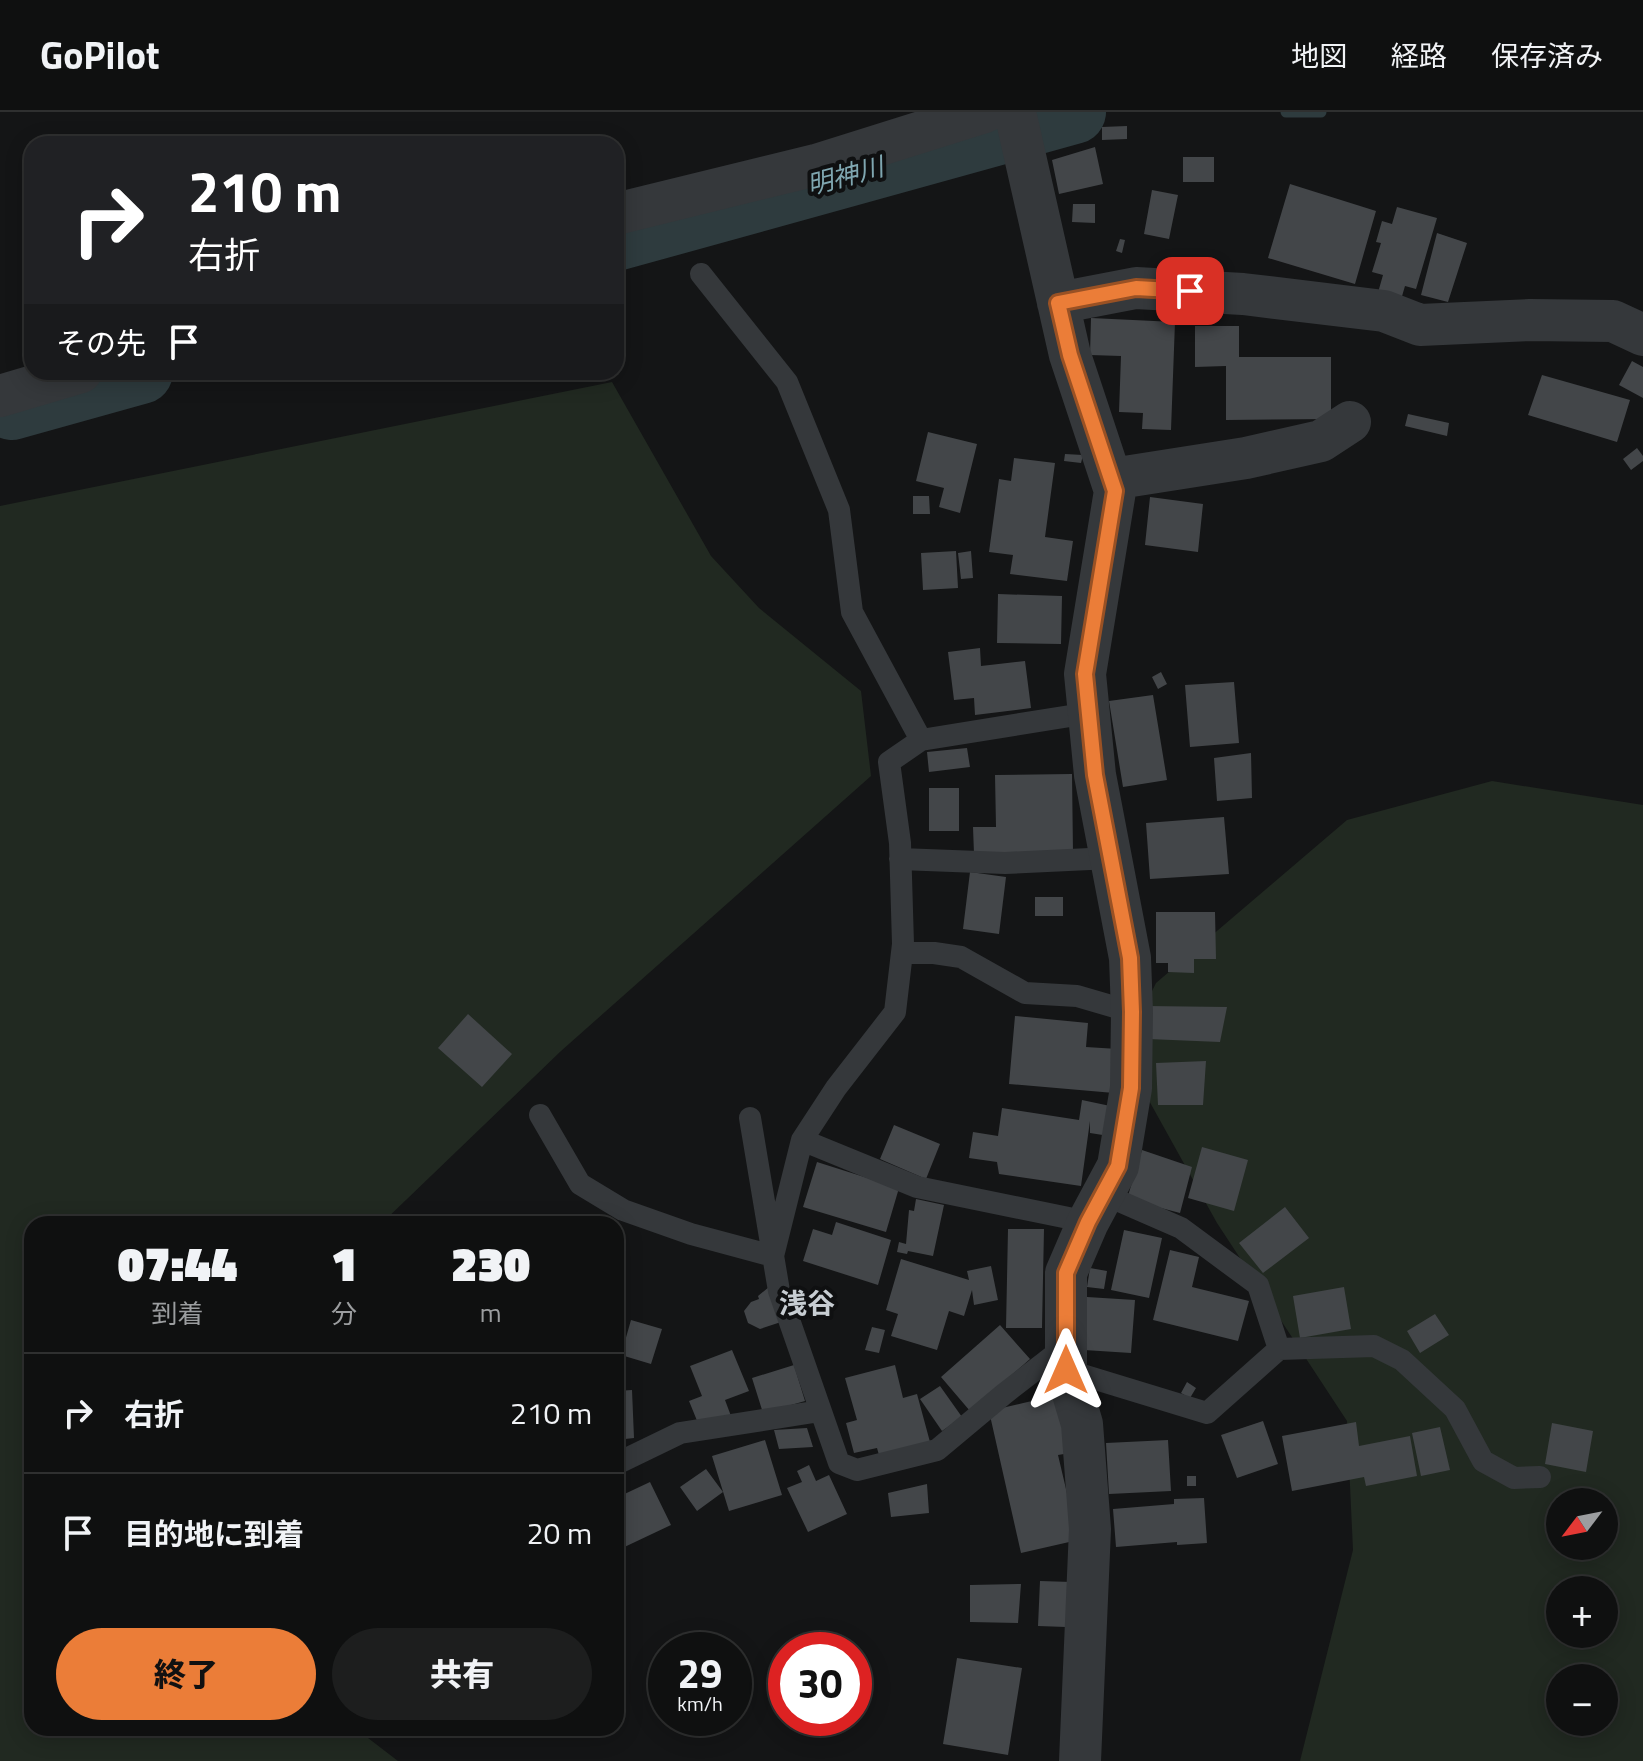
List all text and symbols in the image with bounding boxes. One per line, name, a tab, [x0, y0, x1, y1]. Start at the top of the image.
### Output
text: GoPilot	[40, 26, 160, 84]
text: 地図	[1291, 34, 1347, 77]
text: 経路	[1391, 34, 1447, 77]
text: 保存済み	[1491, 34, 1603, 77]
water label: 明神川	[802, 146, 890, 204]
text: 210 m	[188, 149, 341, 234]
icon: right	[56, 168, 160, 272]
text: 右折	[188, 227, 260, 282]
pin	[1156, 257, 1224, 325]
icon: arrive	[1168, 269, 1212, 313]
text: その先	[56, 320, 146, 366]
icon: arrive	[162, 320, 206, 364]
text: 07:44	[118, 1227, 237, 1300]
text: 1	[331, 1227, 357, 1300]
text: 230	[451, 1227, 530, 1300]
district label: 浅谷	[779, 1281, 835, 1324]
text: m	[480, 1293, 502, 1332]
text: 到着	[151, 1294, 203, 1333]
text: 分	[331, 1294, 357, 1333]
position arrow	[1024, 1328, 1108, 1412]
text: 210 m	[510, 1390, 592, 1436]
icon: right	[56, 1391, 100, 1435]
text: 右折	[124, 1391, 184, 1437]
north arrow	[1546, 1488, 1618, 1560]
map controls	[1546, 1488, 1618, 1736]
text: 20 m	[527, 1510, 592, 1556]
icon: arrive	[56, 1511, 100, 1555]
text: 目的地に到着	[124, 1511, 304, 1557]
button: +	[1546, 1576, 1618, 1648]
button: 終了	[56, 1628, 316, 1720]
button: 共有	[332, 1628, 592, 1720]
speed limit sign: 30	[768, 1632, 872, 1736]
text: 29	[678, 1643, 722, 1704]
button: −	[1546, 1664, 1618, 1736]
text: km/h	[677, 1688, 723, 1719]

